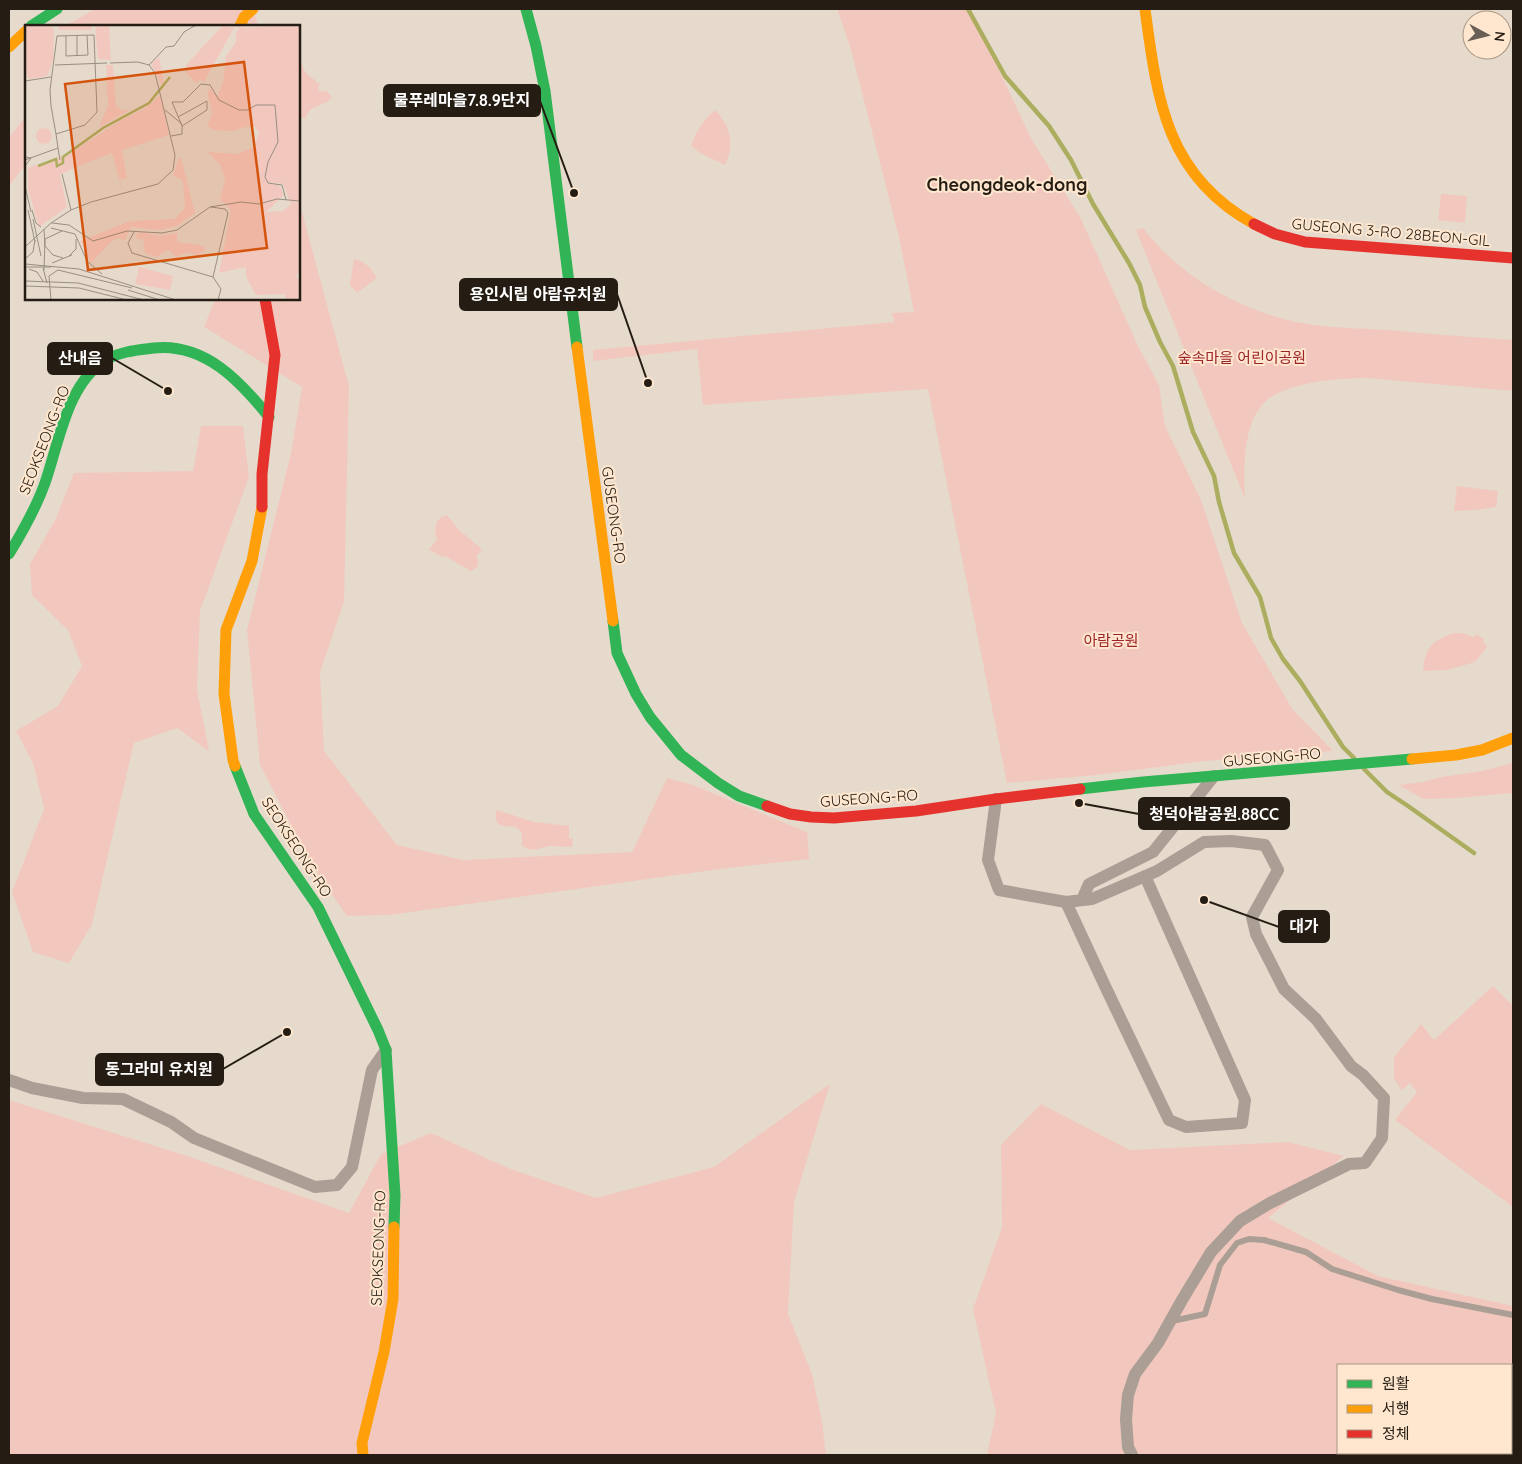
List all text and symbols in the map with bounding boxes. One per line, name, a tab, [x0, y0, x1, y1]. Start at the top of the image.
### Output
north arrow	[1462, 10, 1512, 60]
inset map	[25, 25, 300, 300]
text: N	[1490, 30, 1509, 43]
callout: 물푸레마을7.8.9단지	[384, 85, 540, 116]
text: 물푸레마을7.8.9단지	[394, 90, 530, 110]
district label: Cheongdeok-dong	[927, 173, 1087, 196]
street label: GUSEONG 3-RO 28BEON-GIL	[1291, 214, 1491, 250]
callout: 용인시립 아람유치원	[460, 279, 617, 310]
text: 용인시립 아람유치원	[470, 284, 606, 304]
callout: 산내음	[48, 343, 112, 374]
text: 산내음	[58, 348, 102, 368]
park label: 숲속마을 어린이공원	[1178, 348, 1306, 367]
street label: SEOKSEONG-RO	[14, 383, 74, 497]
street label: GUSEONG-RO	[598, 465, 630, 565]
park label: 아람공원	[1083, 631, 1139, 650]
street label: GUSEONG-RO	[1222, 743, 1322, 771]
street label: GUSEONG-RO	[819, 785, 919, 811]
street label: SEOKSEONG-RO	[258, 793, 336, 901]
callout: 청덕아람공원.88CC	[1139, 798, 1289, 829]
text: 청덕아람공원.88CC	[1149, 804, 1279, 824]
callout: 대가	[1279, 911, 1329, 942]
text: 대가	[1289, 916, 1319, 936]
callout: 동그라미 유치원	[96, 1054, 223, 1085]
text: 동그라미 유치원	[105, 1059, 213, 1079]
street label: SEOKSEONG-RO	[366, 1190, 390, 1306]
legend	[1337, 1364, 1512, 1454]
text: 원활	[1382, 1374, 1410, 1393]
text: 서행	[1382, 1399, 1410, 1418]
text: 정체	[1382, 1424, 1410, 1443]

